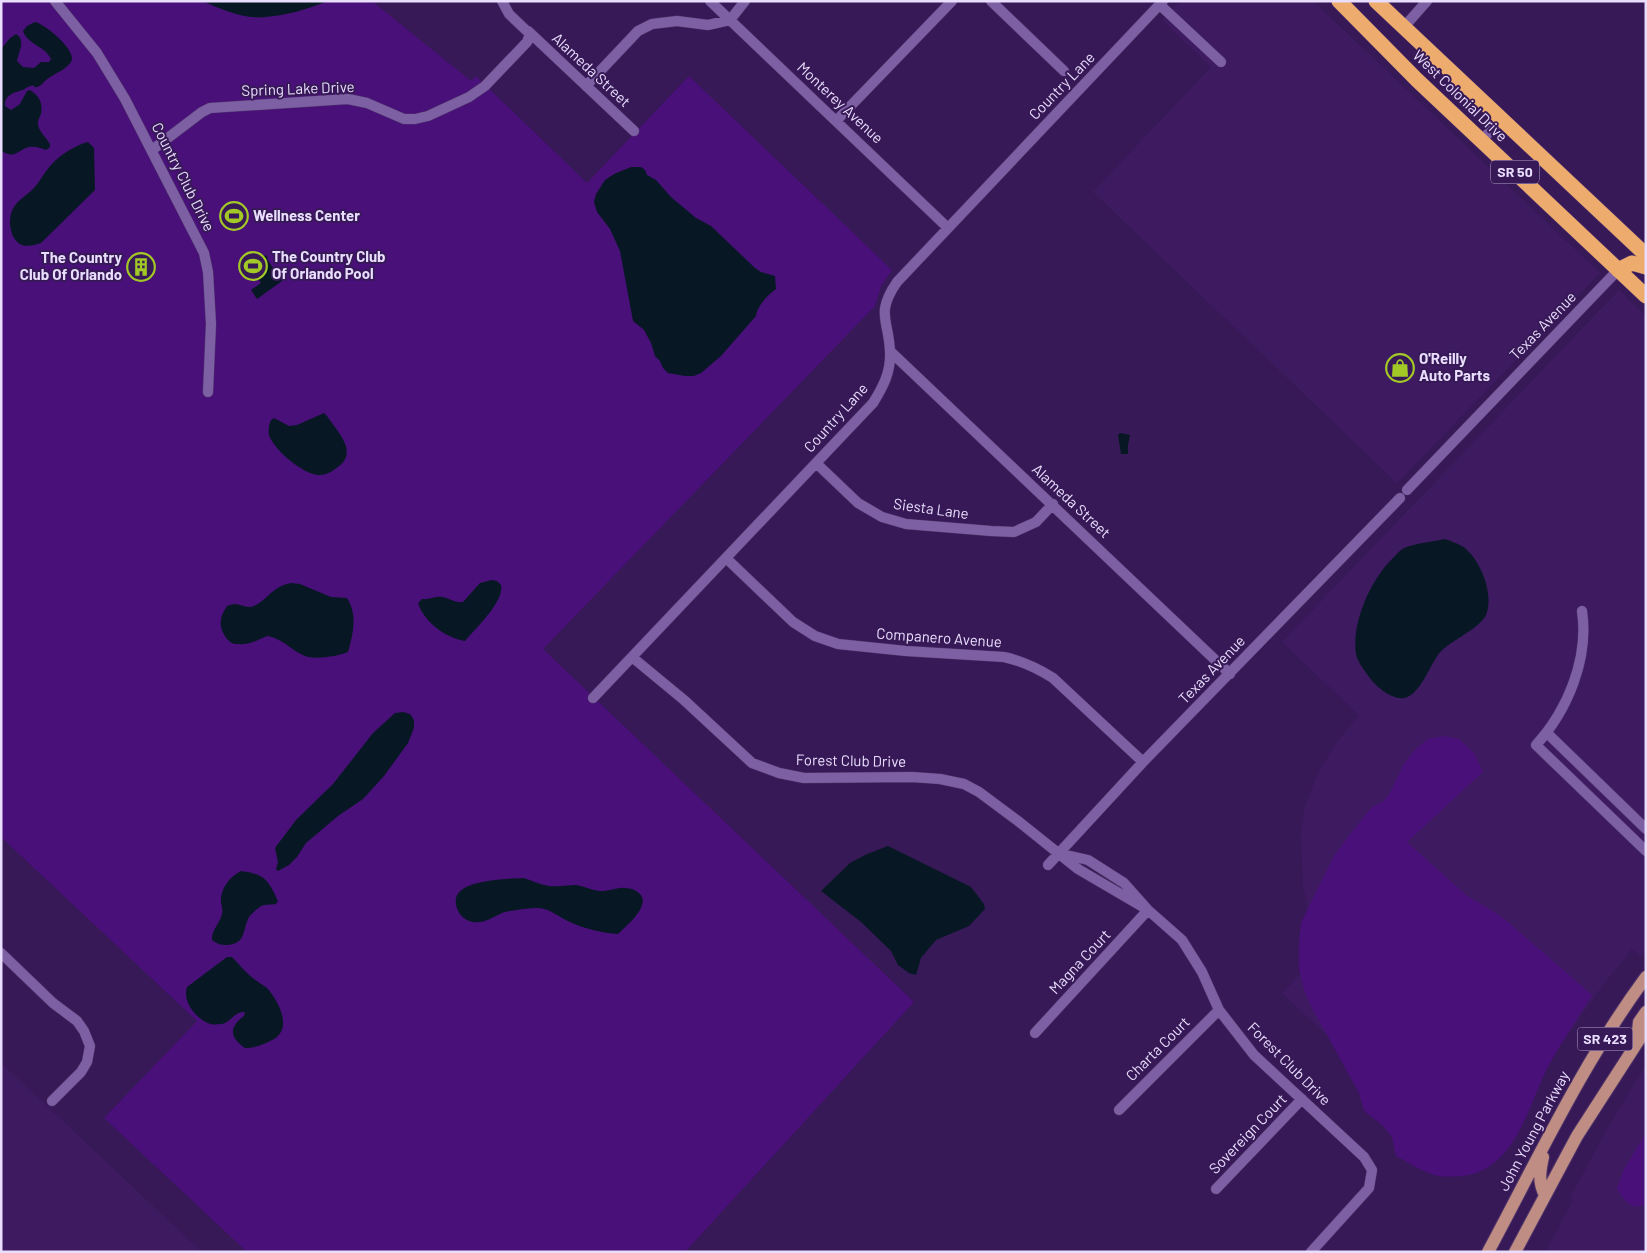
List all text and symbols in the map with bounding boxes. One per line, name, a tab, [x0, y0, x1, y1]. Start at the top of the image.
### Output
street label: Alameda Street	[549, 28, 635, 110]
street label: West Colonial Drive	[1410, 46, 1512, 145]
street label: Country Lane	[1025, 48, 1098, 123]
street label: Monterey Avenue	[794, 58, 887, 147]
street label: Spring Lake Drive	[241, 77, 355, 99]
street label: Country Club Drive	[149, 119, 219, 234]
road number: SR 50	[1491, 160, 1539, 183]
sports icon: Wellness Center	[219, 201, 249, 231]
place label: Wellness Center	[253, 206, 360, 224]
place label: The Country Club Of Orlando Pool	[272, 247, 386, 282]
place label: The Country Club Of Orlando	[20, 248, 122, 283]
sports icon: The Country Club Of Orlando Pool	[238, 251, 268, 281]
building icon: The Country Club Of Orlando	[126, 252, 156, 282]
street label: Texas Avenue	[1505, 287, 1579, 363]
place label: O'Reilly Auto Parts	[1419, 349, 1490, 384]
shop icon: O'Reilly Auto Parts	[1385, 353, 1415, 383]
street label: Country Lane	[800, 379, 871, 456]
street label: Alameda Street	[1029, 459, 1115, 541]
street label: Siesta Lane	[892, 494, 970, 522]
street label: Companero Avenue	[876, 624, 1002, 650]
street label: Texas Avenue	[1174, 631, 1248, 707]
street label: Forest Club Drive	[796, 750, 906, 770]
street label: Magna Court	[1045, 925, 1114, 997]
street label: Charta Court	[1122, 1013, 1193, 1084]
street label: Forest Club Drive	[1244, 1018, 1335, 1109]
road number: SR 423	[1578, 1028, 1632, 1050]
street label: John Young Parkway	[1494, 1067, 1572, 1194]
street label: Sovereign Court	[1205, 1090, 1290, 1177]

